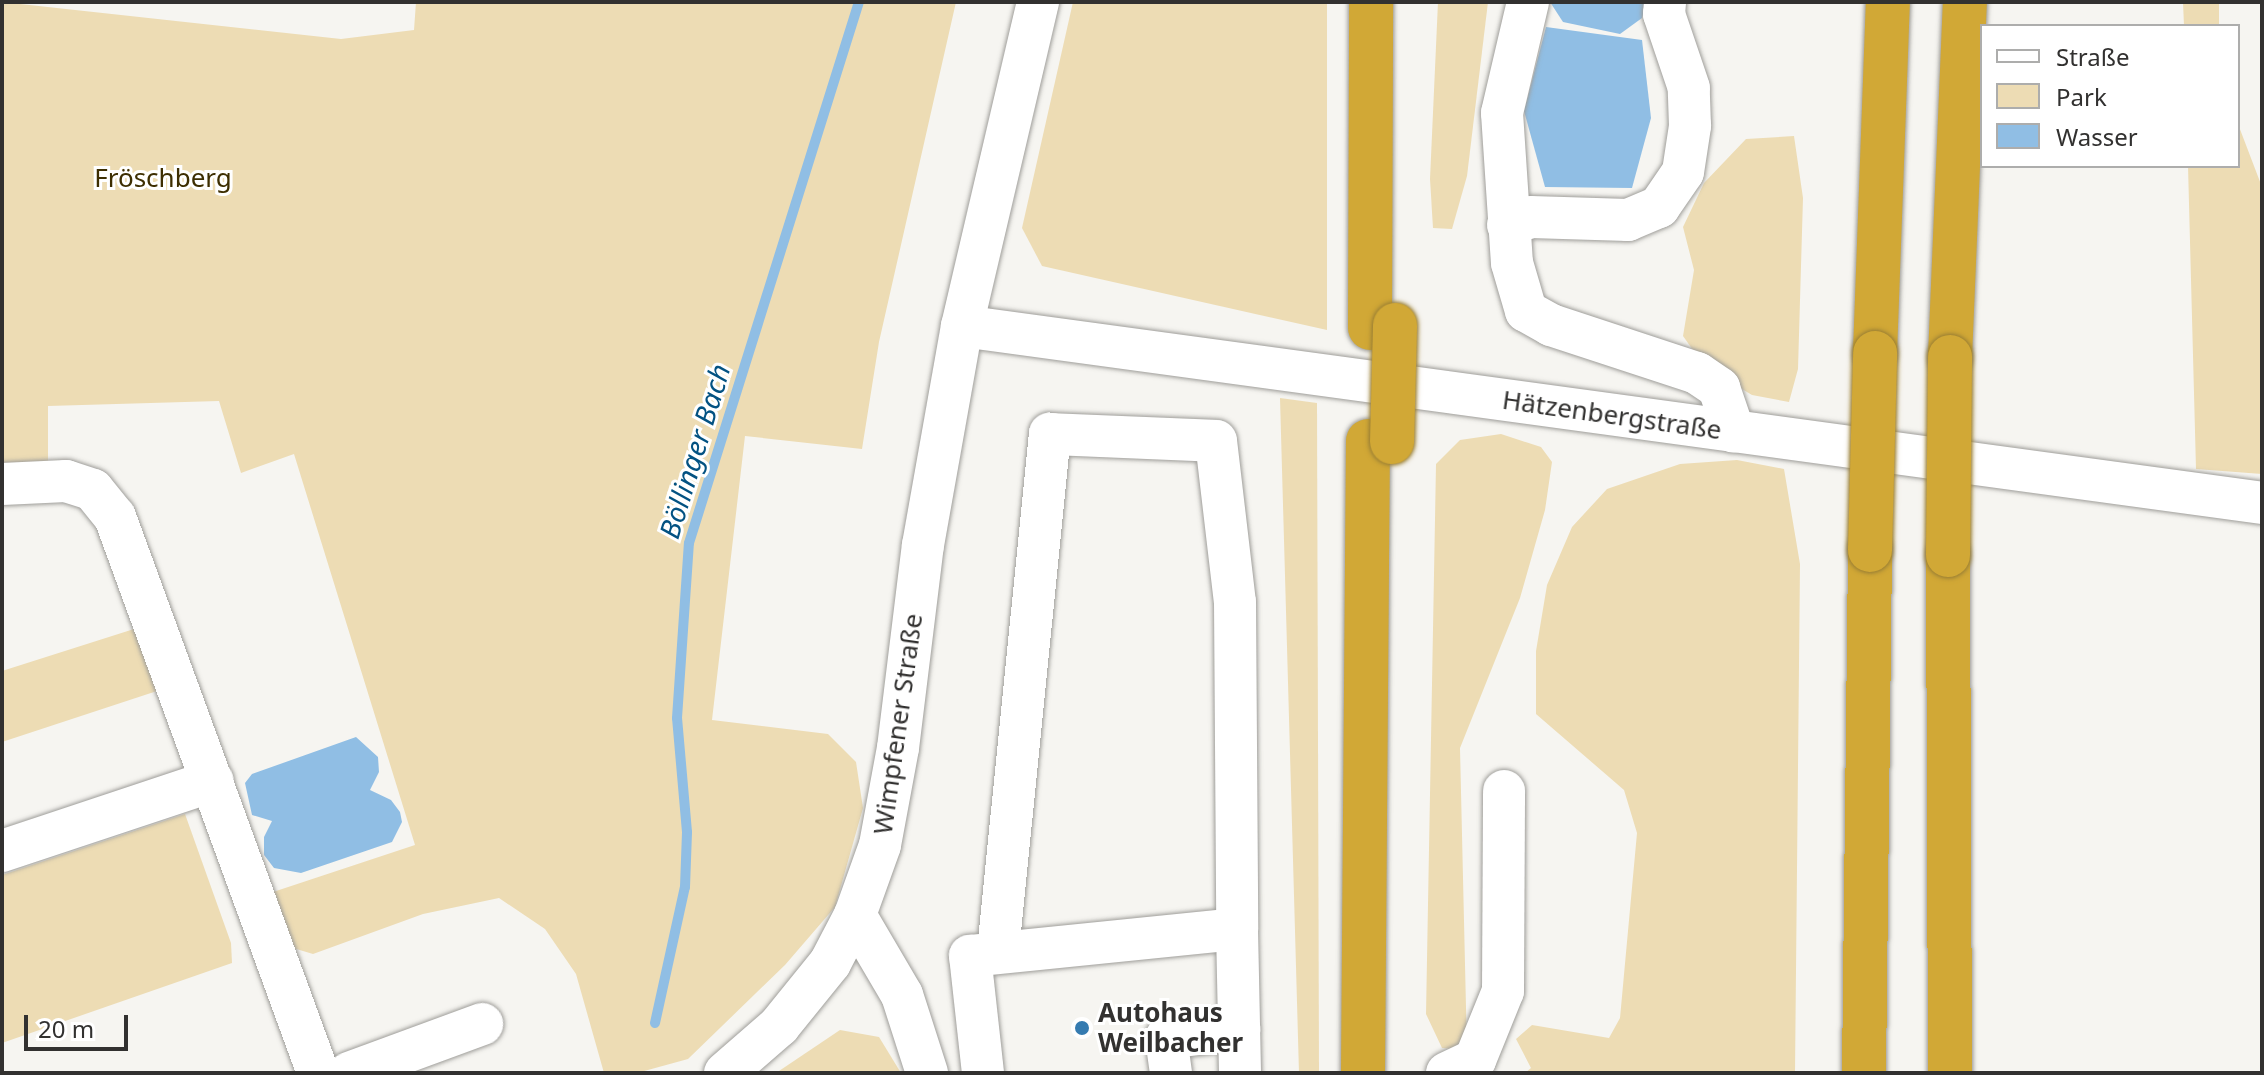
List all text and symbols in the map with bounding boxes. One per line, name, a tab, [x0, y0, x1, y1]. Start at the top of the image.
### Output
legend	[1980, 24, 2240, 168]
text: Straße	[2056, 40, 2129, 73]
text: Park	[2056, 80, 2107, 113]
text: Wasser	[2056, 120, 2138, 153]
park label: Fröschberg	[94, 162, 232, 194]
water label: Böllinger Bach	[652, 360, 736, 542]
street label: Hätzenbergstraße	[1500, 384, 1724, 446]
street label: Wimpfener Straße	[867, 612, 929, 836]
place label: Autohaus Weilbacher	[1098, 997, 1243, 1058]
scale bar	[28, 999, 132, 1049]
text: 20 m	[38, 1012, 94, 1045]
marker: Autohaus Weilbacher	[1073, 1019, 1091, 1037]

